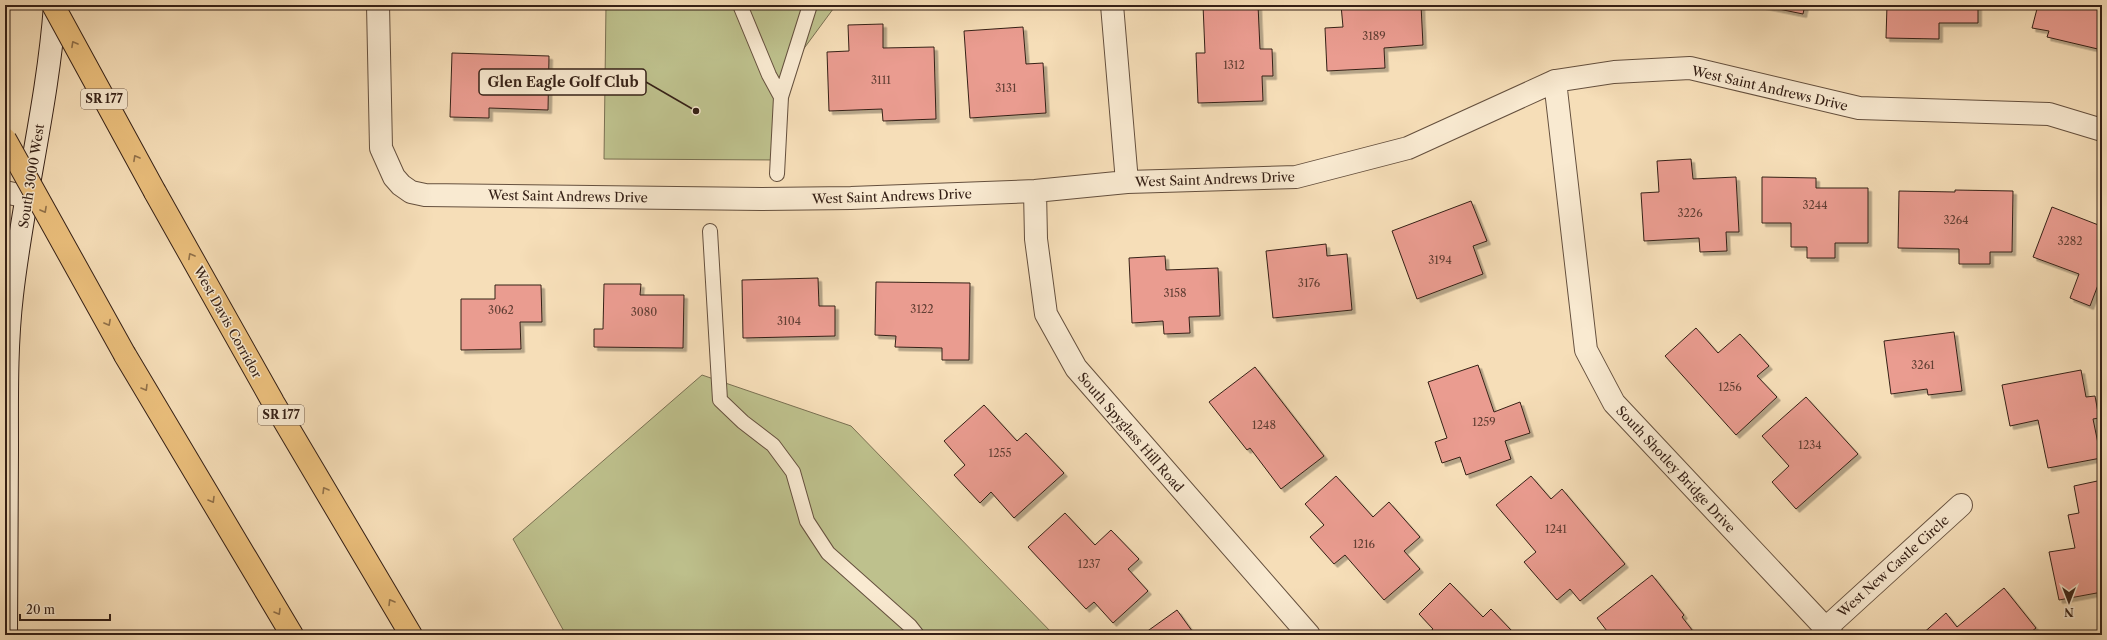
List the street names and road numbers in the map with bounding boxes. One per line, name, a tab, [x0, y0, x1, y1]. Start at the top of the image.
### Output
street label: West Saint Andrews Drive	[1689, 62, 1850, 114]
road number: SR 177	[81, 89, 127, 109]
street label: South 3000 West	[15, 122, 47, 229]
street label: West Saint Andrews Drive	[1134, 168, 1295, 190]
street label: West Saint Andrews Drive	[811, 185, 972, 207]
street label: West Saint Andrews Drive	[487, 187, 648, 205]
street label: West Davis Corridor	[190, 262, 266, 381]
street label: South Spyglass Hill Road	[1075, 369, 1187, 495]
street label: South Shotley Bridge Drive	[1613, 402, 1739, 536]
road number: SR 177	[258, 405, 304, 425]
street label: West New Castle Circle	[1833, 512, 1952, 621]

